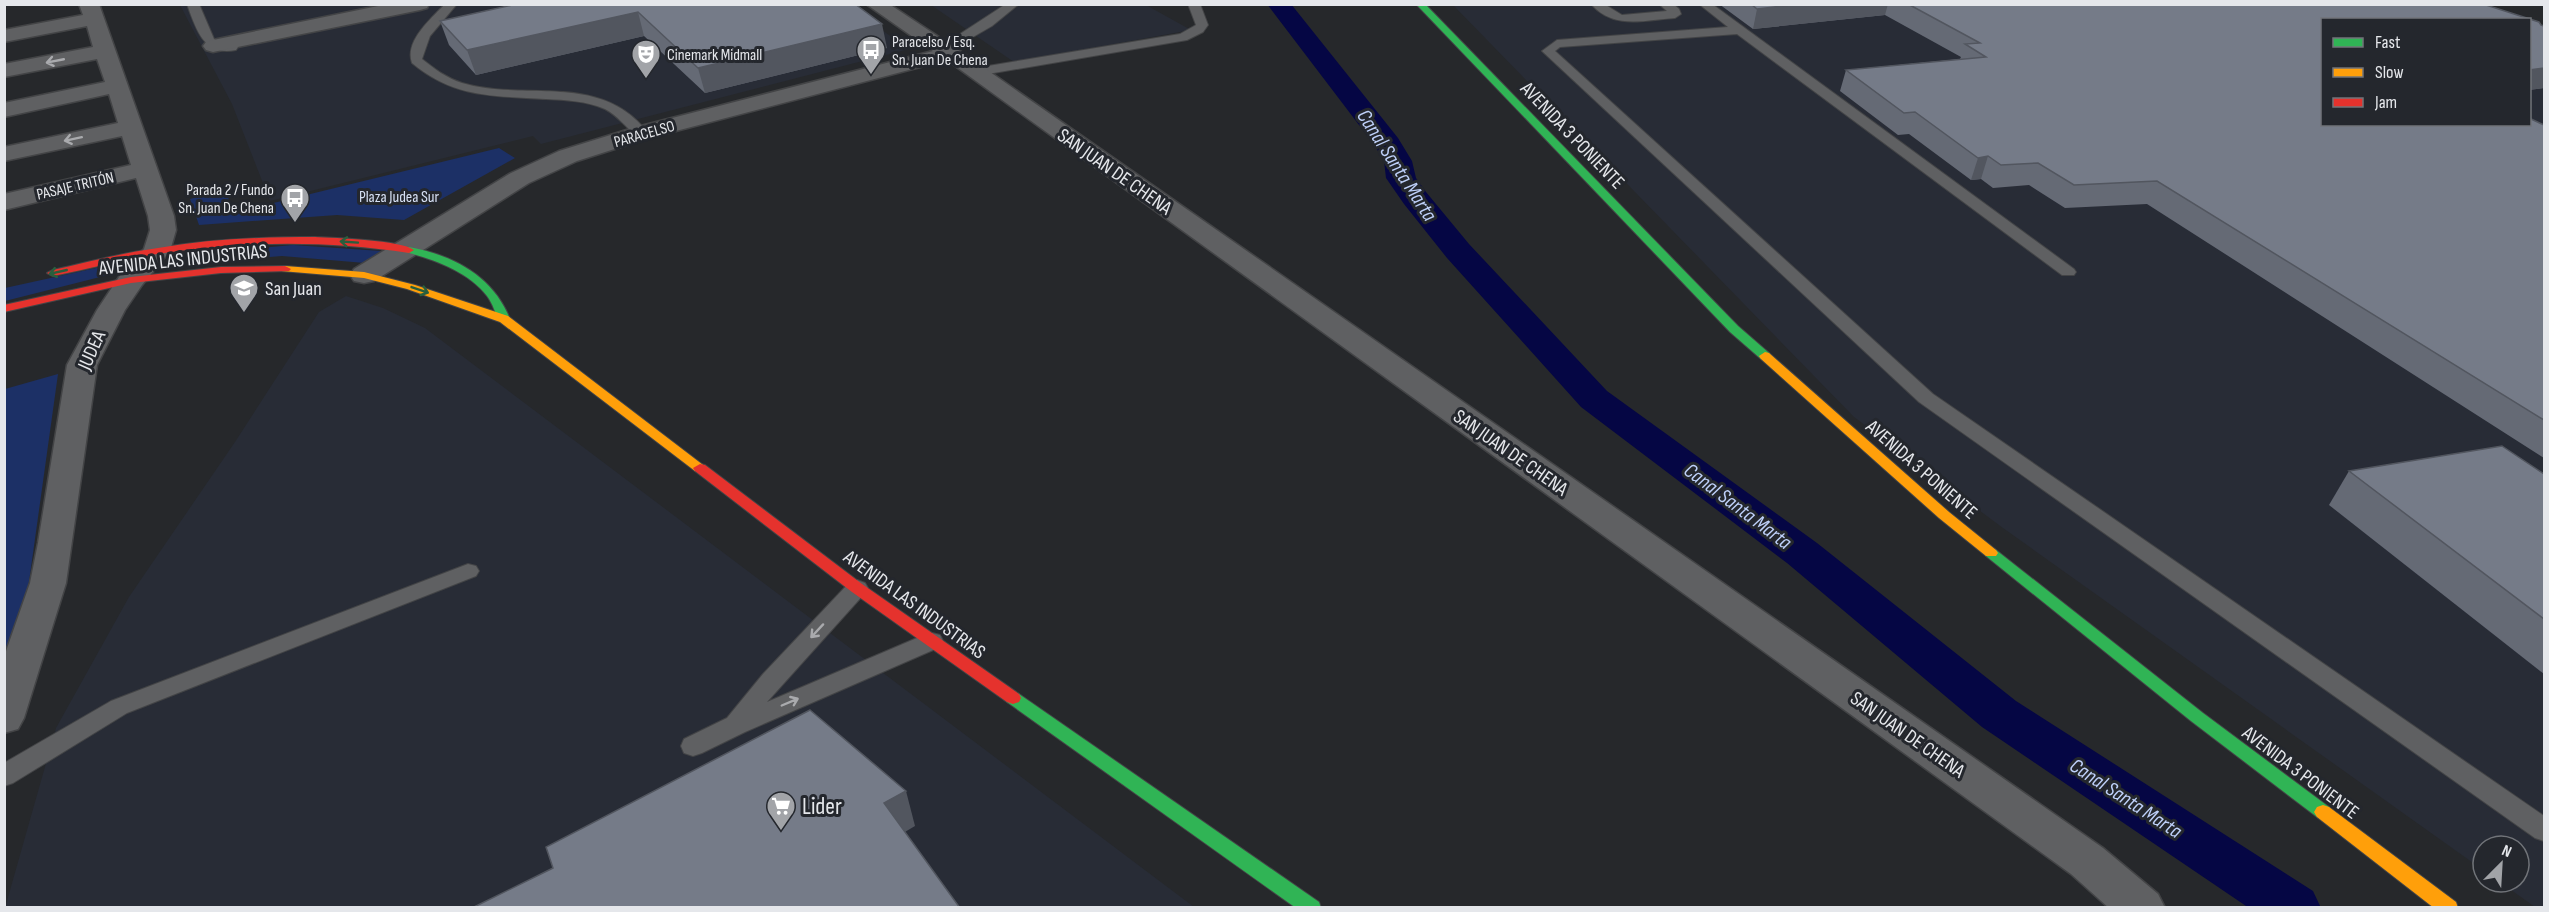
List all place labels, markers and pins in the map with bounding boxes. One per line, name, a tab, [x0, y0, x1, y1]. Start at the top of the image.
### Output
place label: Paracelso / Esq. Sn. Juan De Chena	[892, 33, 988, 70]
bus stop icon: Paracelso / Esq. Sn. Juan De Chena	[855, 34, 887, 76]
theatre icon: Cinemark Midmall	[630, 38, 662, 80]
place label: Cinemark Midmall	[667, 46, 762, 65]
place label: Parada 2 / Fundo Sn. Juan De Chena	[178, 181, 274, 218]
bus stop icon: Parada 2 / Fundo Sn. Juan De Chena	[279, 182, 311, 224]
school or university icon: San Juan	[228, 272, 260, 314]
place label: San Juan	[265, 277, 322, 301]
supermarket icon: Lider	[765, 790, 797, 832]
place label: Lider	[802, 792, 842, 821]

